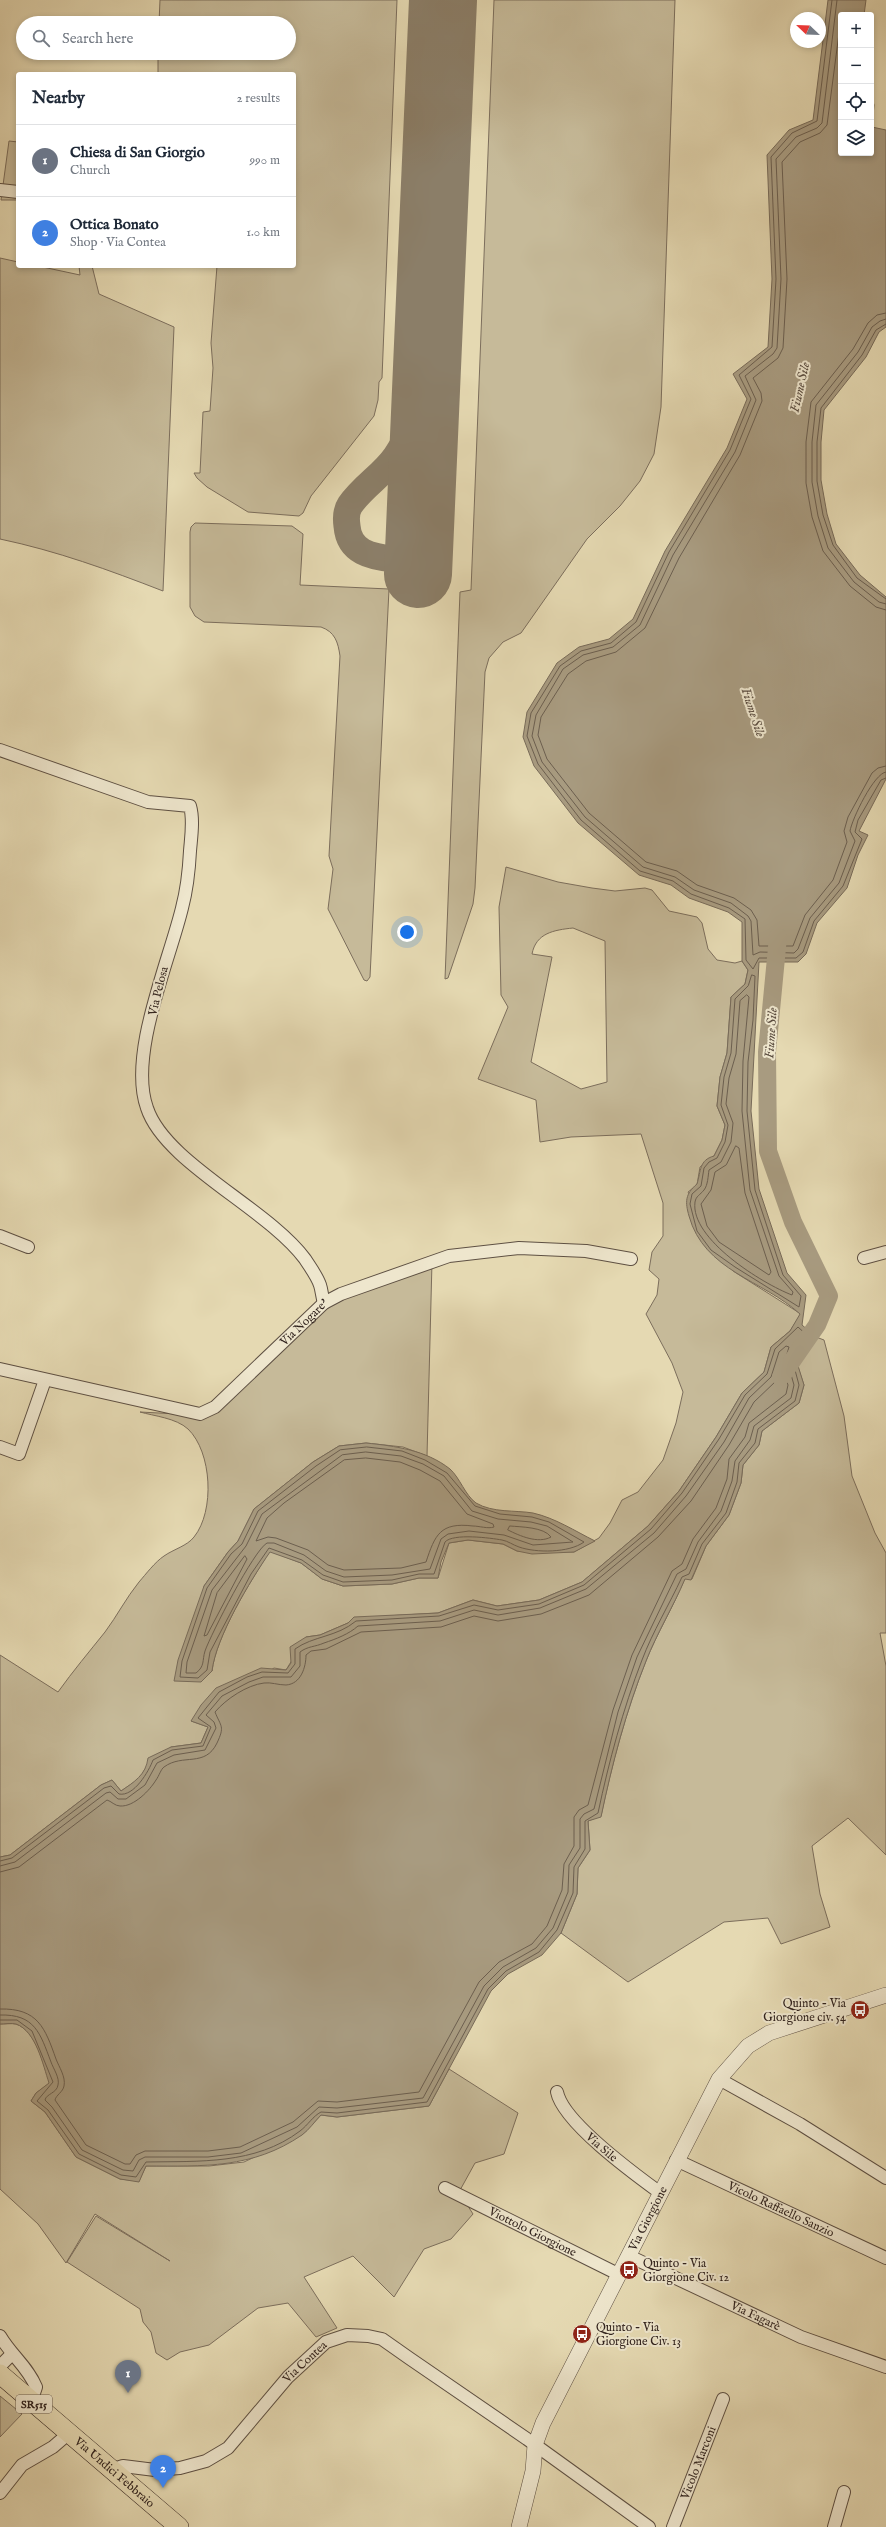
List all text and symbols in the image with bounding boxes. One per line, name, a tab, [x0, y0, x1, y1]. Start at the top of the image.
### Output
north arrow	[790, 12, 826, 48]
map controls	[838, 12, 874, 156]
button: +	[838, 12, 874, 48]
search box	[16, 16, 296, 60]
icon: search	[30, 27, 52, 49]
text: Search here	[62, 29, 133, 48]
button: −	[838, 48, 874, 84]
button: locate	[838, 84, 874, 120]
text: Nearby	[32, 88, 85, 109]
text: 2 results	[236, 90, 280, 107]
button: layers	[838, 120, 874, 156]
text: Chiesa di San Giorgio	[70, 143, 205, 162]
text: 1	[43, 152, 47, 169]
text: 990 m	[249, 152, 280, 169]
text: Church	[70, 162, 110, 179]
text: Ottica Bonato	[70, 215, 159, 234]
text: 2	[42, 224, 48, 241]
text: 1.0 km	[246, 224, 280, 241]
text: Shop · Via Contea	[70, 234, 166, 251]
water label: Fiume Sile	[786, 360, 815, 414]
water label: Fiume Sile	[737, 686, 769, 740]
your location	[397, 922, 417, 942]
street label: Via Pelosa	[145, 964, 172, 1018]
water label: Fiume Sile	[761, 1006, 782, 1059]
street label: Via Nogare'	[276, 1296, 329, 1350]
place label: Quinto - Via Giorgione civ. 54	[763, 1996, 847, 2025]
bus stop icon: Quinto - Via Giorgione civ. 54	[849, 1999, 871, 2021]
street label: Via Sile	[582, 2129, 621, 2166]
street label: Vicolo Raffaello Sanzio	[724, 2178, 837, 2241]
street label: Via Giorgione	[625, 2183, 671, 2254]
street label: Viottolo Giorgione	[485, 2204, 579, 2260]
place label: Quinto - Via Giorgione Civ. 12	[643, 2256, 729, 2285]
bus stop icon: Quinto - Via Giorgione Civ. 12	[618, 2259, 640, 2281]
street label: Via Fagarè	[727, 2298, 783, 2334]
place label: Quinto - Via Giorgione Civ. 13	[596, 2320, 681, 2349]
bus stop icon: Quinto - Via Giorgione Civ. 13	[571, 2323, 593, 2345]
street label: Via Contea	[279, 2337, 331, 2387]
pin: 1	[115, 2360, 141, 2393]
road number: SR515	[16, 2395, 52, 2413]
street label: Vicolo Marconi	[677, 2424, 720, 2502]
street label: Via Undici Febbraio	[71, 2433, 158, 2511]
pin: 2	[150, 2455, 176, 2488]

